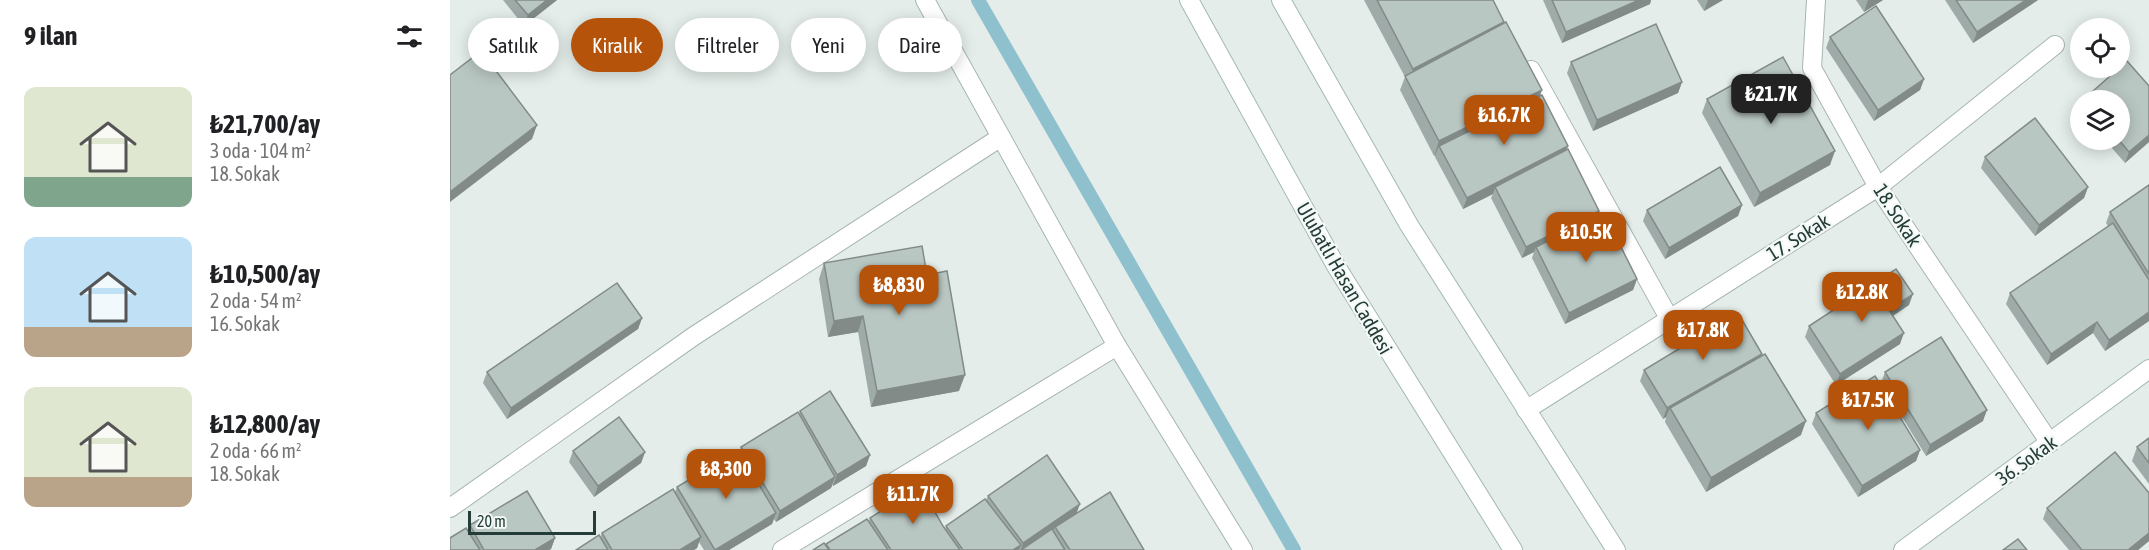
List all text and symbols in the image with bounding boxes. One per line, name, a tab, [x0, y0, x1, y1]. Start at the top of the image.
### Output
chip: Satılık	[468, 18, 559, 72]
chip: Kiralık	[571, 18, 663, 72]
chip: Filtreler	[675, 18, 779, 72]
chip: Yeni	[791, 18, 866, 72]
chip: Daire	[878, 18, 962, 72]
map controls	[2070, 18, 2130, 150]
button: locate	[2070, 18, 2130, 78]
icon: filters	[393, 20, 426, 53]
text: 9 ilan	[24, 21, 77, 51]
pin: ₺21.7K	[1722, 74, 1820, 125]
text: ₺21.7K	[1745, 82, 1797, 105]
button: layers	[2070, 90, 2130, 150]
pin: ₺16.7K	[1455, 95, 1553, 146]
text: ₺16.7K	[1478, 103, 1530, 126]
text: ₺21,700/ay	[210, 109, 320, 139]
icon: home	[72, 111, 144, 183]
text: 3 oda · 104 m²	[210, 139, 311, 162]
text: 18. Sokak	[210, 162, 280, 185]
street label: 18. Sokak	[1869, 179, 1927, 251]
street label: Ulubatlı Hasan Caddesi	[1292, 198, 1398, 358]
street label: 17. Sokak	[1762, 209, 1834, 265]
pin: ₺10.5K	[1537, 212, 1635, 263]
text: ₺10.5K	[1560, 220, 1612, 243]
text: ₺10,500/ay	[210, 259, 320, 289]
icon: home	[72, 261, 144, 333]
pin: ₺8,830	[850, 265, 948, 316]
pin: ₺12.8K	[1813, 272, 1911, 323]
text: ₺8,830	[873, 273, 925, 296]
text: ₺12.8K	[1836, 280, 1888, 303]
text: 2 oda · 54 m²	[210, 289, 302, 312]
pin: ₺17.8K	[1654, 310, 1752, 361]
text: 16. Sokak	[210, 312, 280, 335]
text: ₺17.8K	[1677, 318, 1729, 341]
pin: ₺17.5K	[1819, 380, 1917, 431]
text: ₺17.5K	[1842, 388, 1894, 411]
text: ₺12,800/ay	[210, 409, 320, 439]
icon: home	[72, 411, 144, 483]
street label: 36. Sokak	[1991, 430, 2061, 490]
text: 2 oda · 66 m²	[210, 439, 302, 462]
pin: ₺8,300	[677, 449, 775, 500]
text: ₺8,300	[700, 457, 752, 480]
text: 18. Sokak	[210, 462, 280, 485]
pin: ₺11.7K	[864, 474, 962, 525]
text: ₺11.7K	[887, 482, 939, 505]
scale bar	[468, 508, 596, 536]
text: 20 m	[477, 512, 506, 530]

